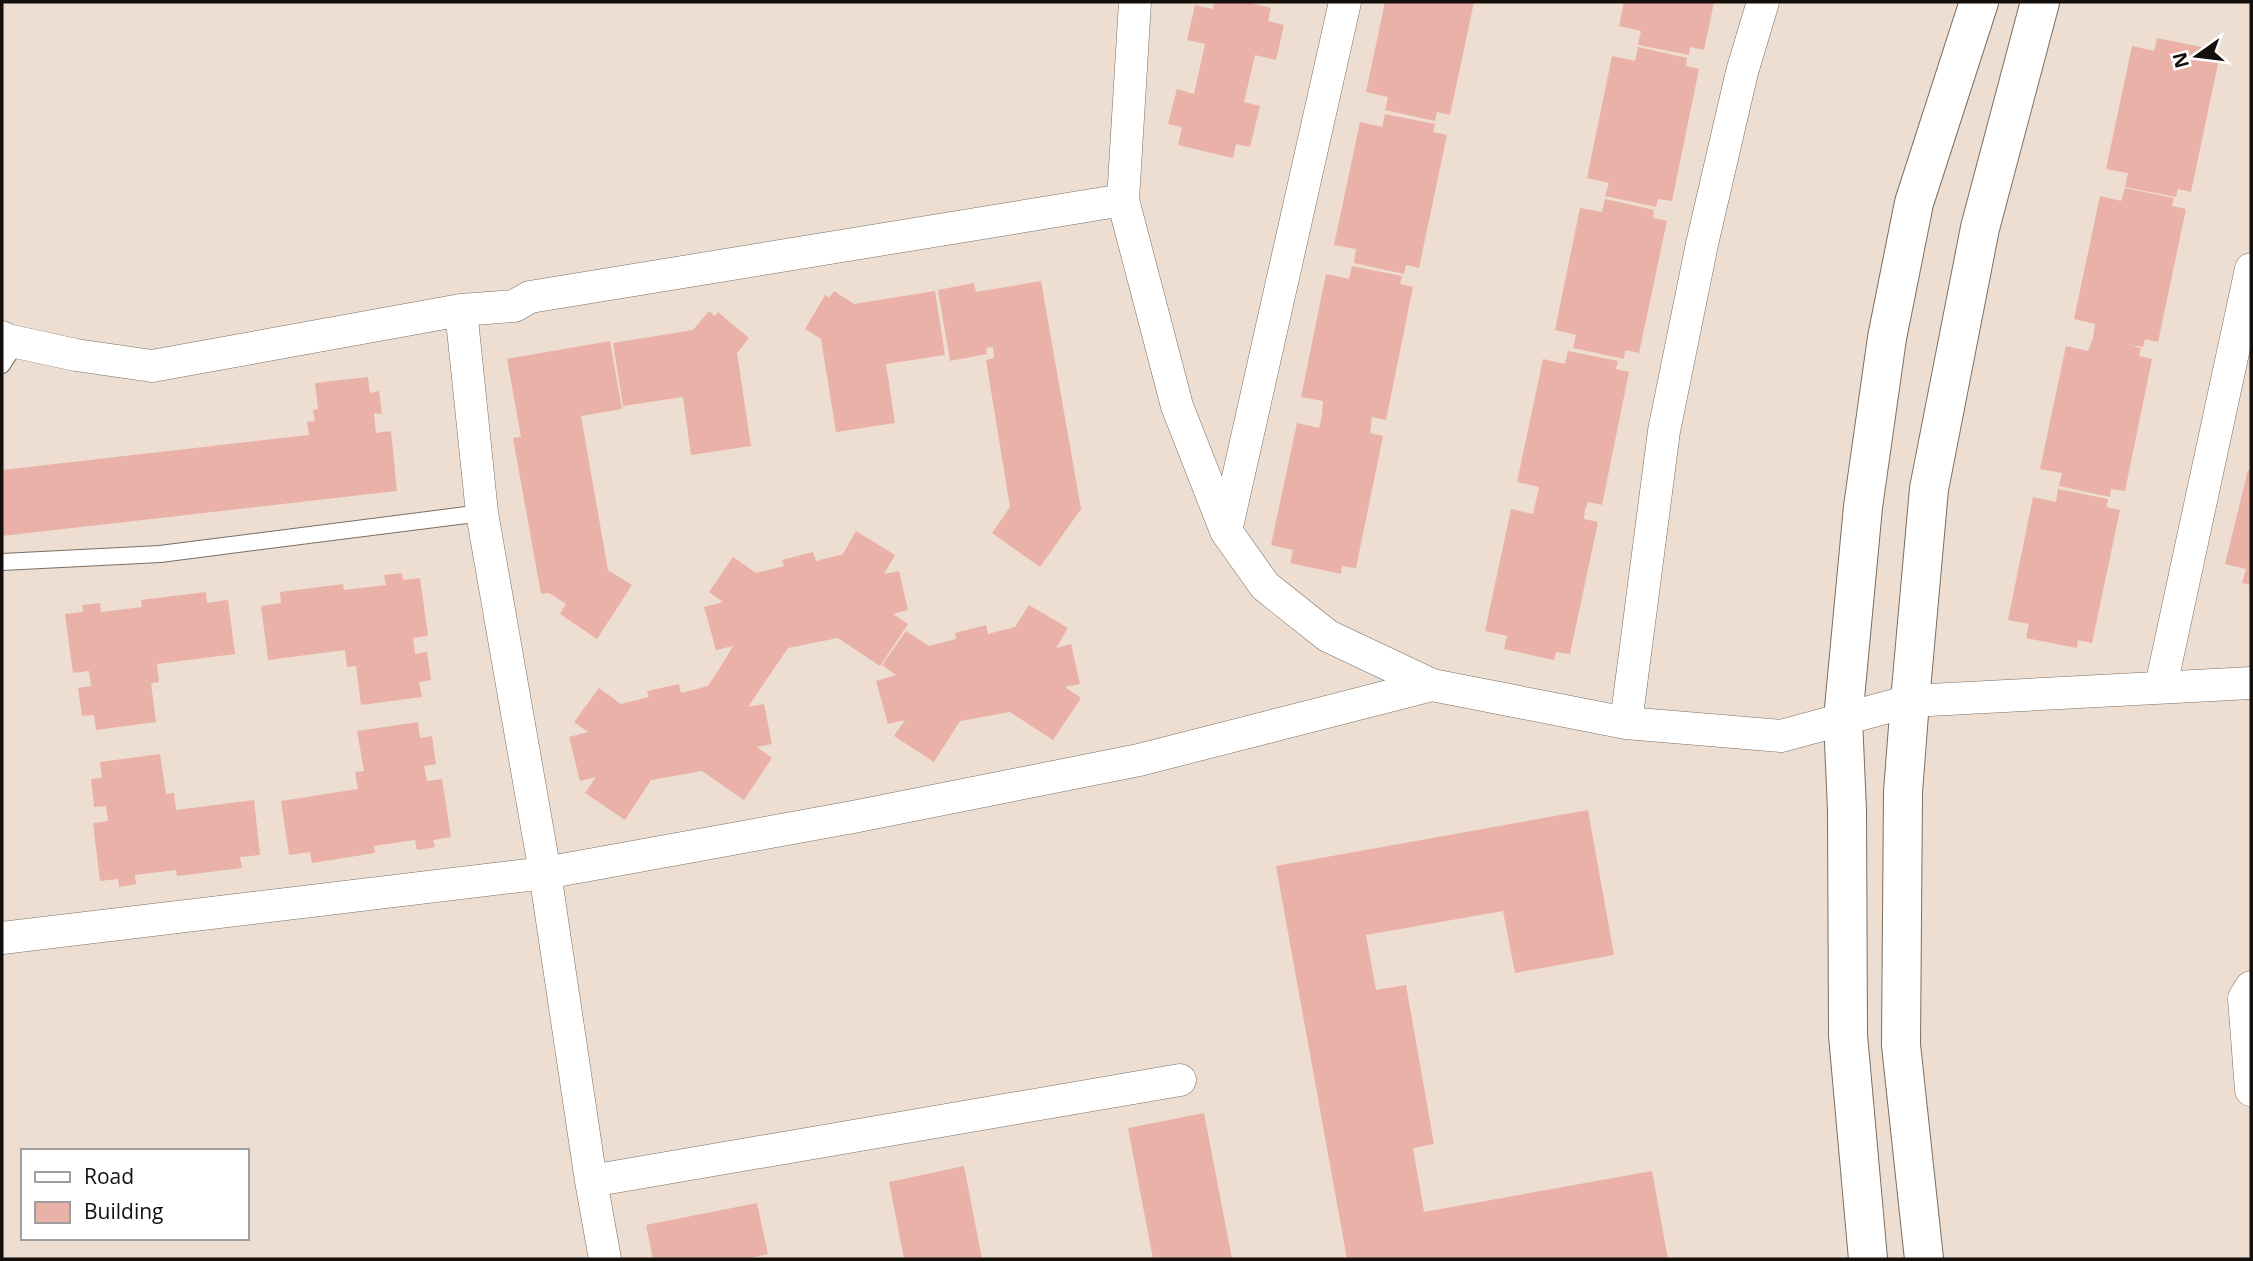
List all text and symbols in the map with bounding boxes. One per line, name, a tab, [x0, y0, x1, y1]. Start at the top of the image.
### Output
north arrow	[2162, 21, 2232, 91]
text: N	[2166, 49, 2195, 71]
legend	[21, 1149, 248, 1240]
text: Road	[84, 1162, 134, 1190]
text: Building	[84, 1197, 163, 1225]

